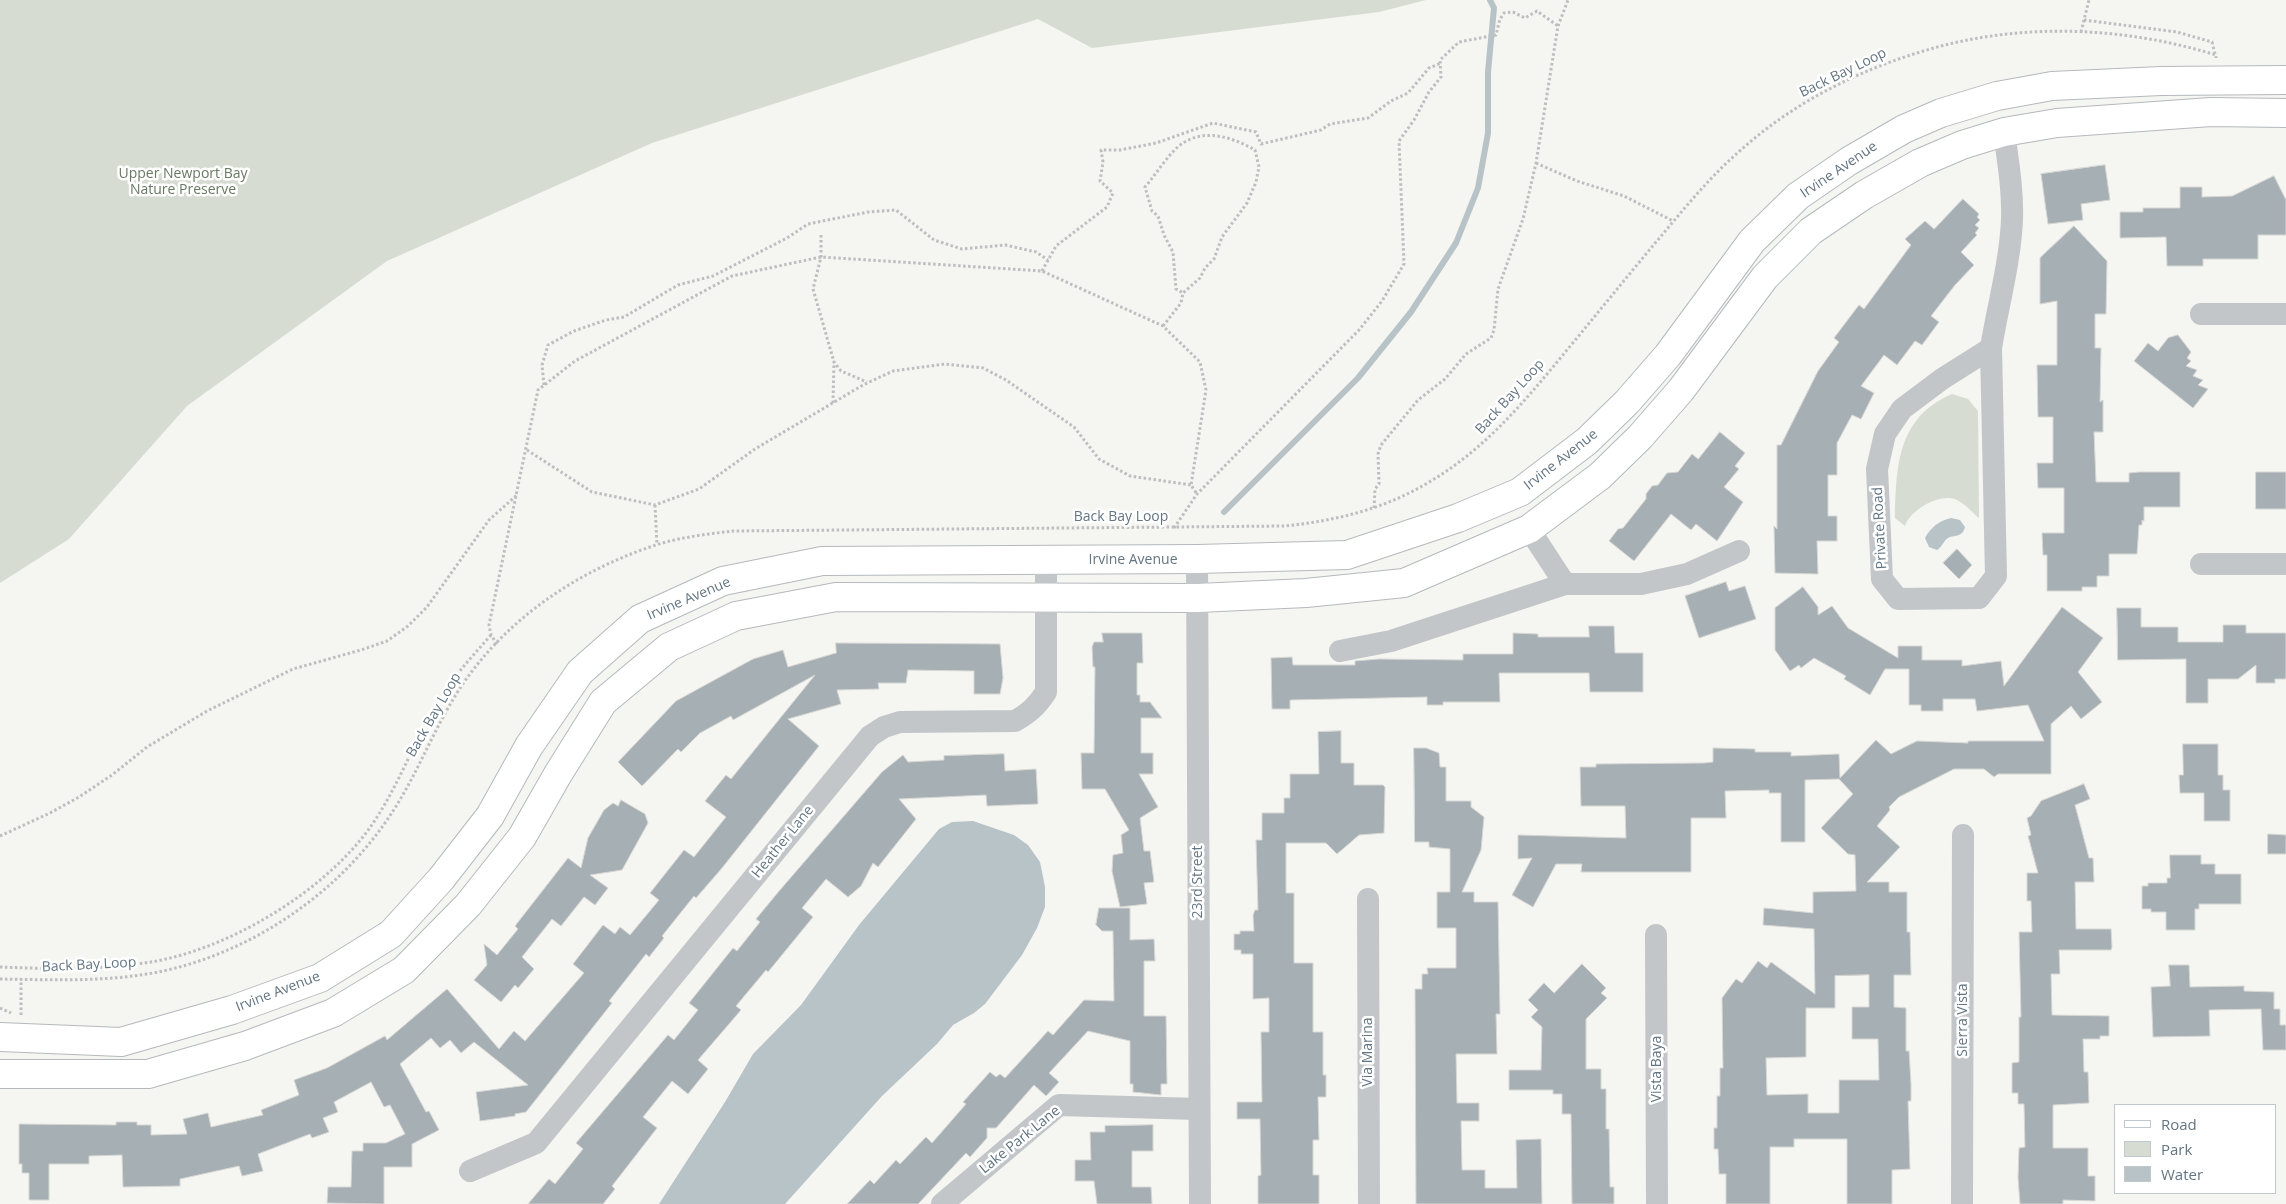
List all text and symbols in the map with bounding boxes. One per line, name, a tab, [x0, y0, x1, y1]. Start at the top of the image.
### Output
street label: Back Bay Loop	[1797, 45, 1889, 101]
street label: Irvine Avenue	[1797, 138, 1881, 202]
park label: Upper Newport Bay Nature Preserve	[119, 166, 247, 198]
street label: Back Bay Loop	[1472, 356, 1548, 438]
street label: Irvine Avenue	[1521, 426, 1601, 494]
street label: Private Road	[1869, 486, 1891, 570]
street label: Back Bay Loop	[1074, 509, 1168, 525]
street label: Irvine Avenue	[1089, 552, 1177, 568]
street label: Irvine Avenue	[645, 574, 733, 624]
street label: Back Bay Loop	[403, 670, 465, 760]
street label: Heather Lane	[749, 802, 817, 882]
street label: 23rd Street	[1190, 845, 1206, 919]
street label: Back Bay Loop	[41, 954, 137, 976]
street label: Irvine Avenue	[233, 968, 323, 1016]
street label: Sierra Vista	[1955, 983, 1971, 1057]
street label: Via Marina	[1360, 1017, 1376, 1087]
street label: Vista Baya	[1649, 1036, 1665, 1102]
street label: Lake Park Lane	[976, 1103, 1064, 1177]
legend	[2114, 1104, 2276, 1194]
text: Road	[2161, 1114, 2197, 1134]
text: Park	[2161, 1139, 2192, 1159]
text: Water	[2161, 1164, 2203, 1184]

